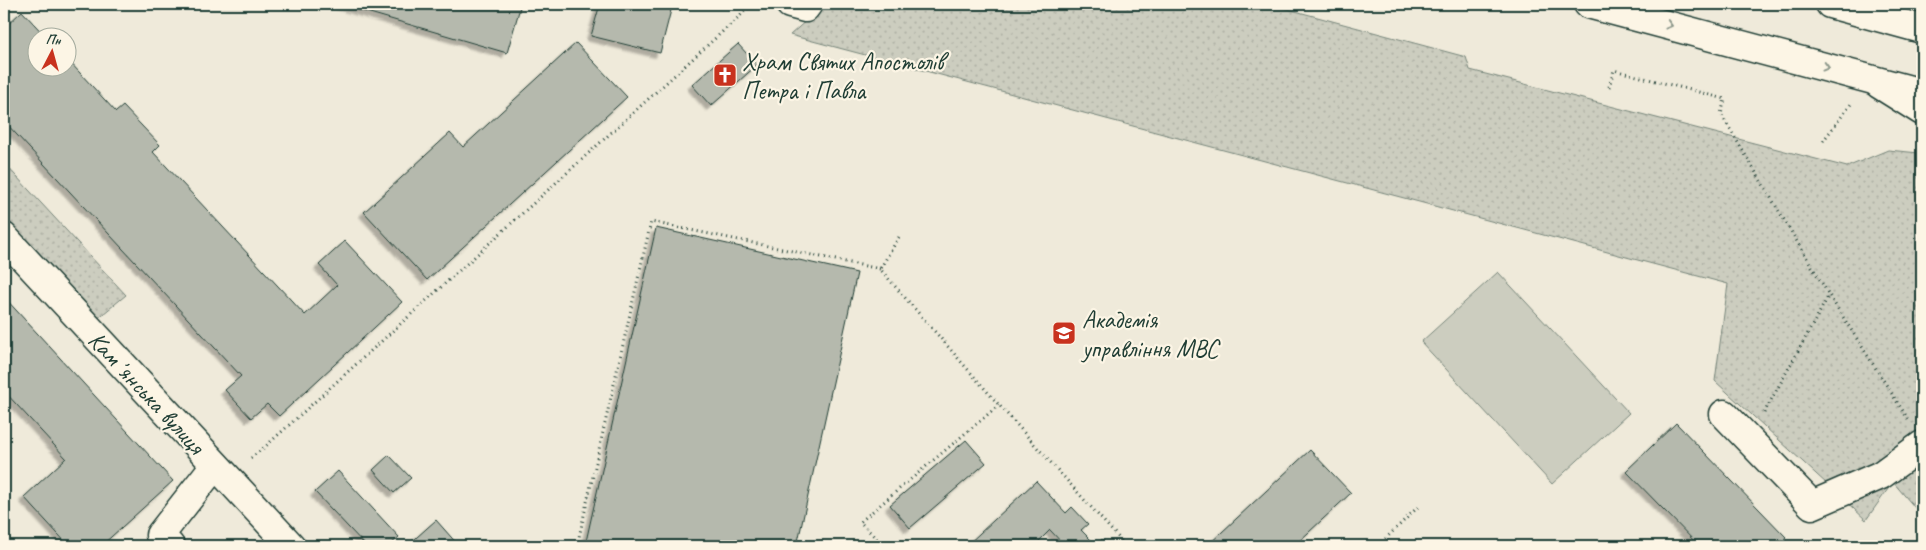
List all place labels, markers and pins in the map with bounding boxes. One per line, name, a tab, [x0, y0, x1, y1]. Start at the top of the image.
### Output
place label: Храм Святих Апостолів Петра і Павла	[742, 46, 950, 107]
church icon: Храм Святих Апостолів Петра і Павла	[712, 62, 738, 88]
place label: Академія управління МВС	[1080, 304, 1221, 365]
school or university icon: Академія управління МВС	[1051, 320, 1077, 346]

